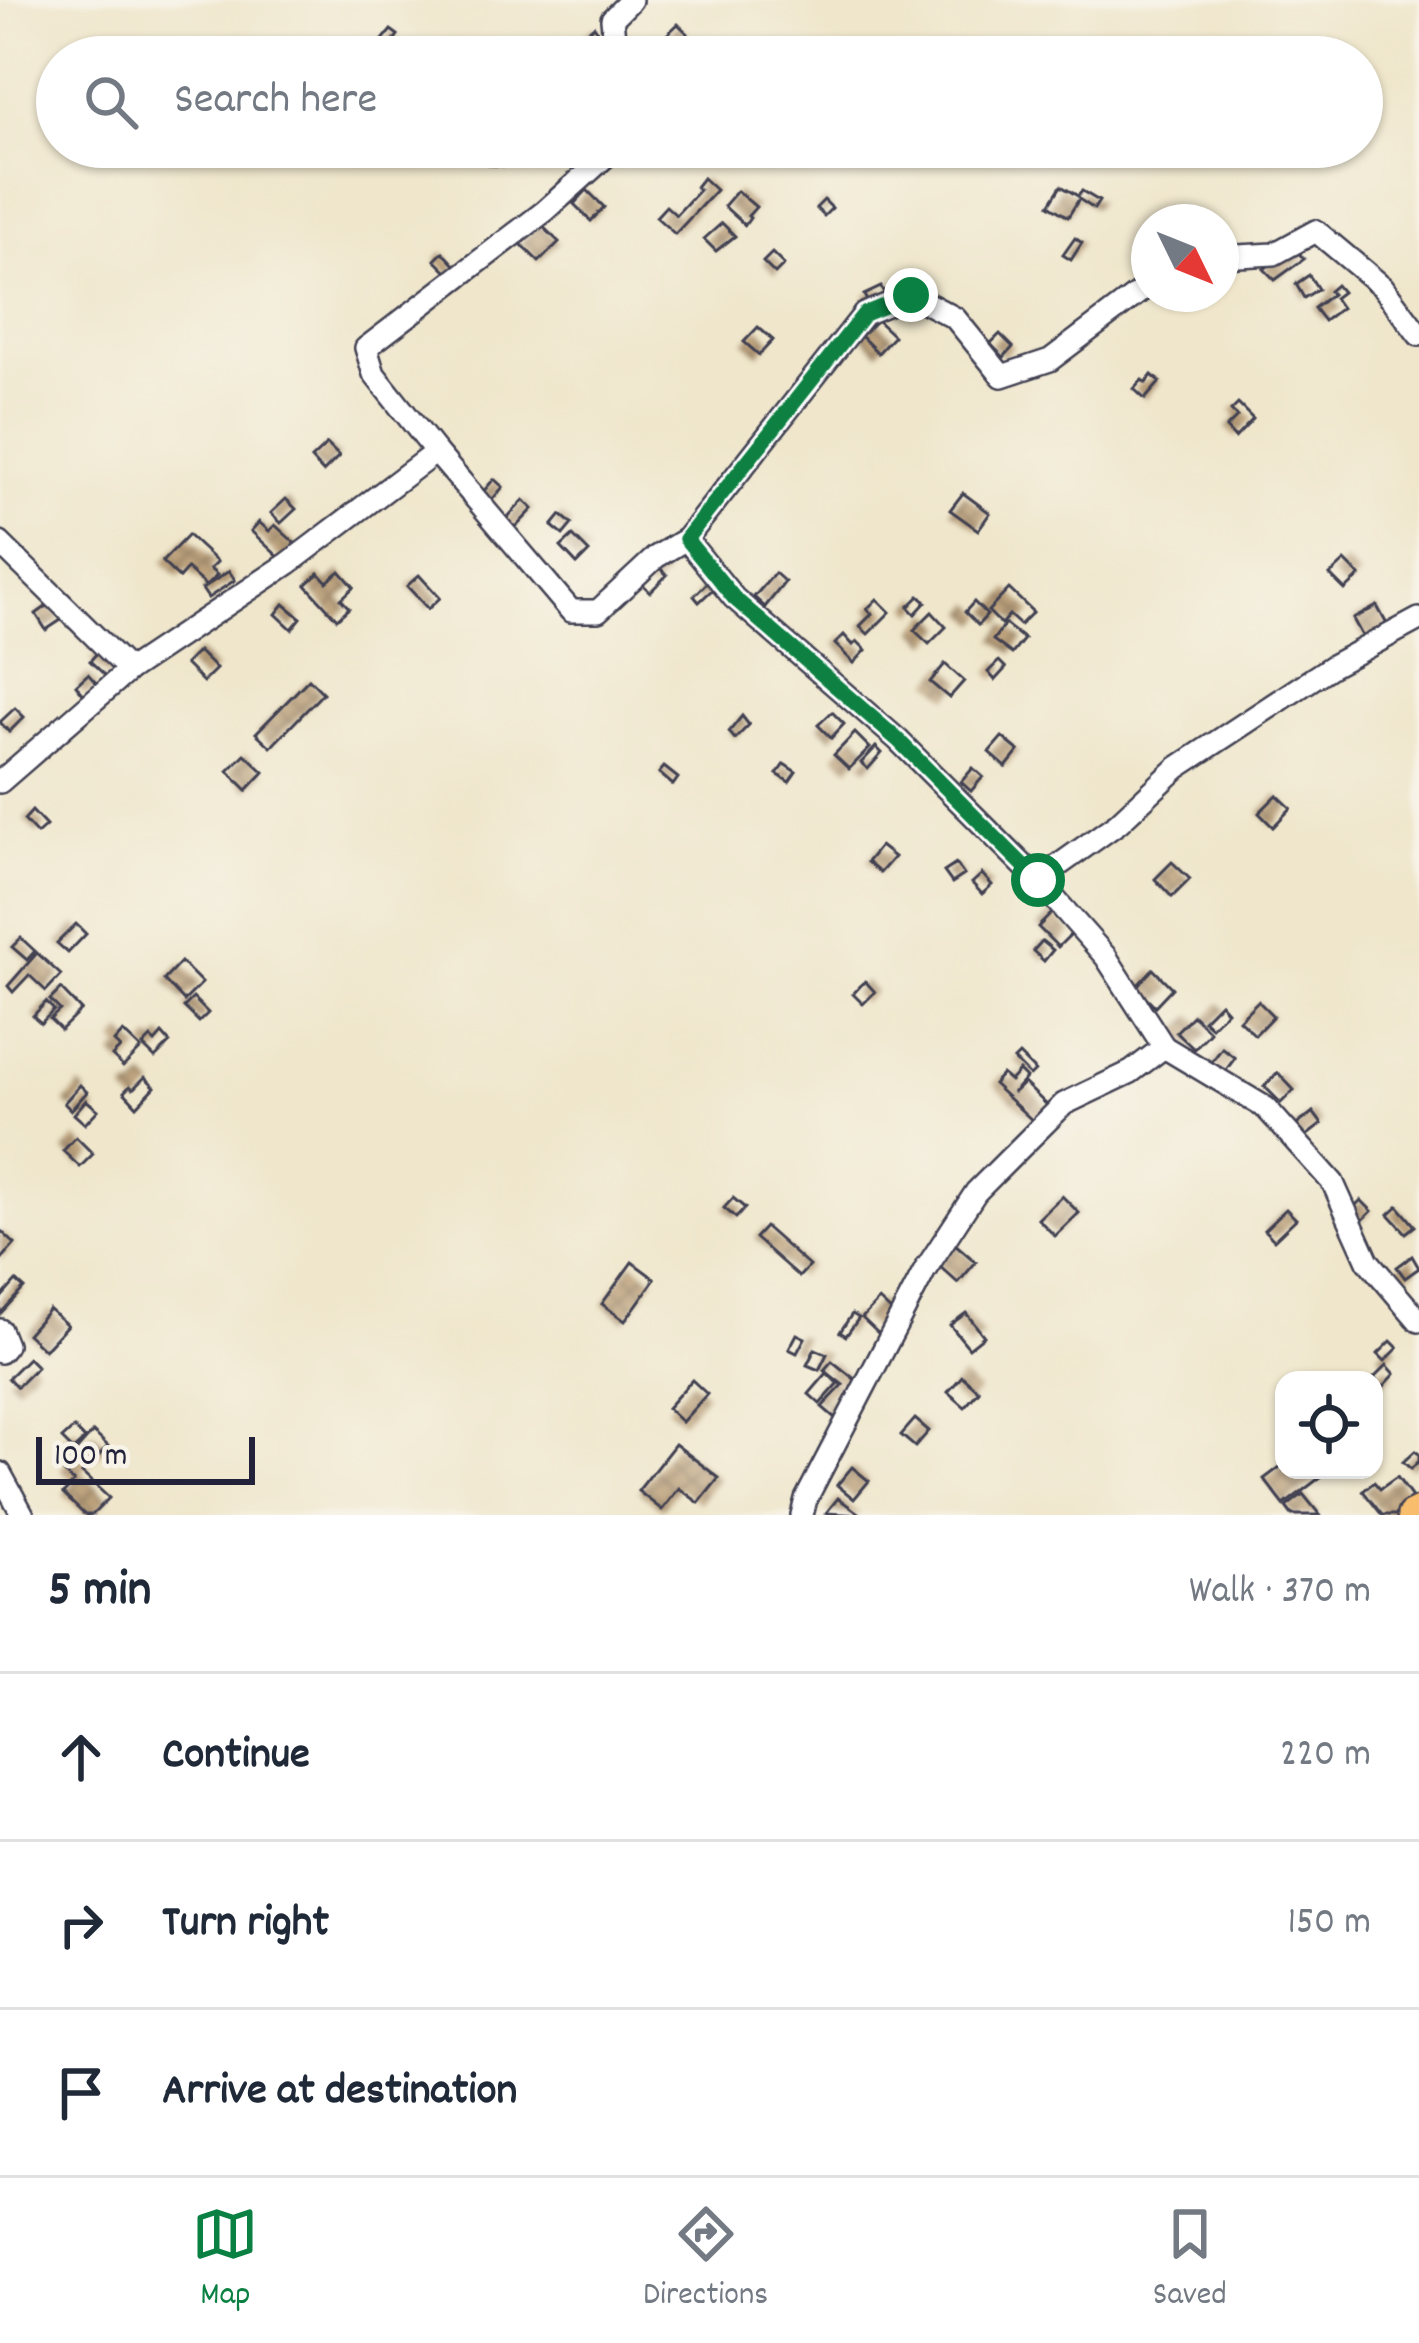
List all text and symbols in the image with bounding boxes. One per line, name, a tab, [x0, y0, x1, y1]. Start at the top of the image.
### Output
search box	[36, 36, 1383, 168]
icon: search	[78, 69, 144, 135]
text: Search here	[174, 70, 377, 134]
north arrow	[1131, 204, 1239, 312]
route end	[884, 268, 938, 322]
route start	[1011, 853, 1065, 907]
map controls	[1275, 1371, 1383, 1479]
button: locate	[1275, 1371, 1383, 1479]
scale bar	[36, 1431, 255, 1484]
text: 100 m	[54, 1434, 127, 1481]
text: 5 min	[48, 1557, 151, 1629]
text: Walk · 370 m	[1189, 1566, 1371, 1621]
icon: ahead	[48, 1724, 114, 1790]
text: Continue	[162, 1725, 310, 1789]
text: 220 m	[1280, 1729, 1371, 1784]
icon: right	[48, 1892, 114, 1958]
text: Turn right	[162, 1893, 329, 1957]
text: 150 m	[1287, 1897, 1371, 1952]
icon: arrive	[48, 2060, 114, 2126]
text: Arrive at destination	[162, 2061, 517, 2125]
tab: Map	[192, 2201, 258, 2320]
tab: Directions	[643, 2201, 768, 2320]
tab: Saved	[1153, 2201, 1227, 2320]

